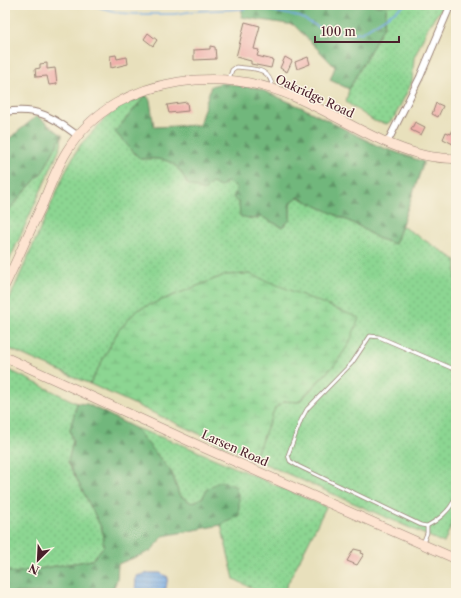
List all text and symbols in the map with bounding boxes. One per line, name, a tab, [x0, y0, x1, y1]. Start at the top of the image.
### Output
scale bar	[315, 18, 399, 44]
text: 100 m	[321, 24, 356, 39]
street label: Oakridge Road	[273, 71, 357, 121]
street label: Larsen Road	[199, 427, 271, 470]
north arrow	[18, 540, 58, 580]
text: N	[26, 561, 41, 577]

